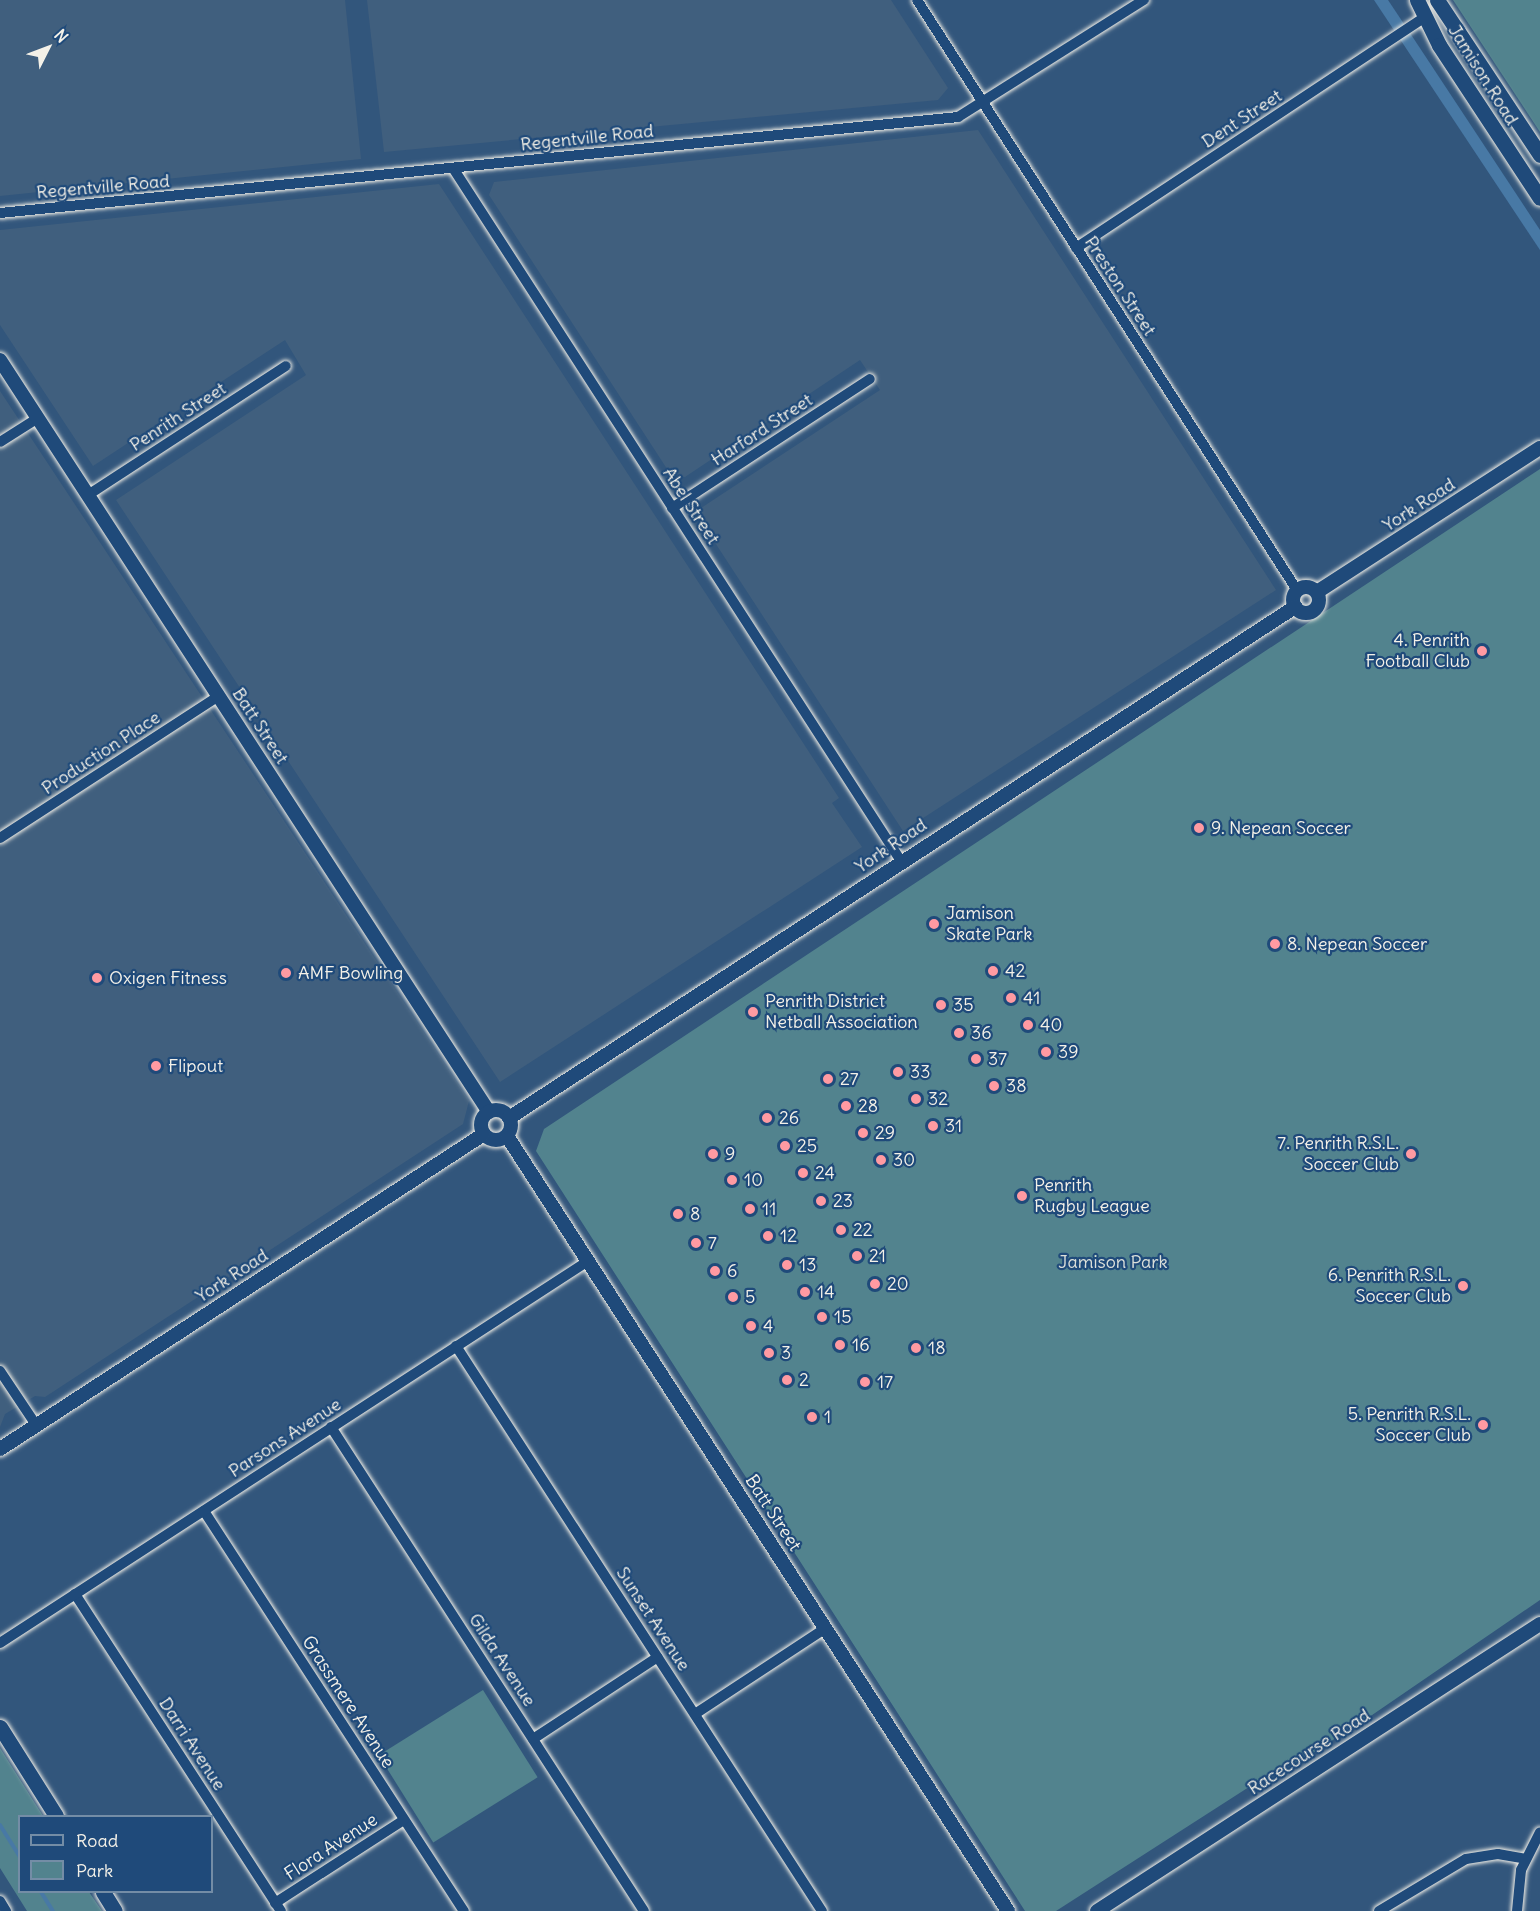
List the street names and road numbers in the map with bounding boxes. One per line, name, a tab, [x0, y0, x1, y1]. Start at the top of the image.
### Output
street label: Jamison Road	[1444, 21, 1522, 129]
street label: Dent Street	[1198, 85, 1286, 153]
street label: Regentville Road	[519, 120, 655, 156]
street label: Regentville Road	[35, 170, 171, 204]
street label: Preston Street	[1080, 232, 1160, 340]
street label: Penrith Street	[126, 378, 230, 456]
street label: Harford Street	[707, 389, 817, 471]
street label: Abel Street	[658, 463, 724, 549]
street label: York Road	[1379, 474, 1459, 536]
street label: Batt Street	[227, 684, 293, 768]
street label: Production Place	[38, 707, 164, 799]
street label: York Road	[851, 814, 931, 878]
street label: York Road	[192, 1245, 272, 1307]
street label: Parsons Avenue	[225, 1394, 345, 1482]
street label: Batt Street	[740, 1471, 806, 1555]
street label: Sunset Avenue	[611, 1563, 695, 1675]
street label: Gilda Avenue	[464, 1609, 540, 1711]
street label: Grassmere Avenue	[297, 1632, 399, 1772]
street label: Darri Avenue	[154, 1694, 230, 1794]
street label: Racecourse Road	[1244, 1704, 1374, 1800]
street label: Flora Avenue	[281, 1809, 381, 1885]

